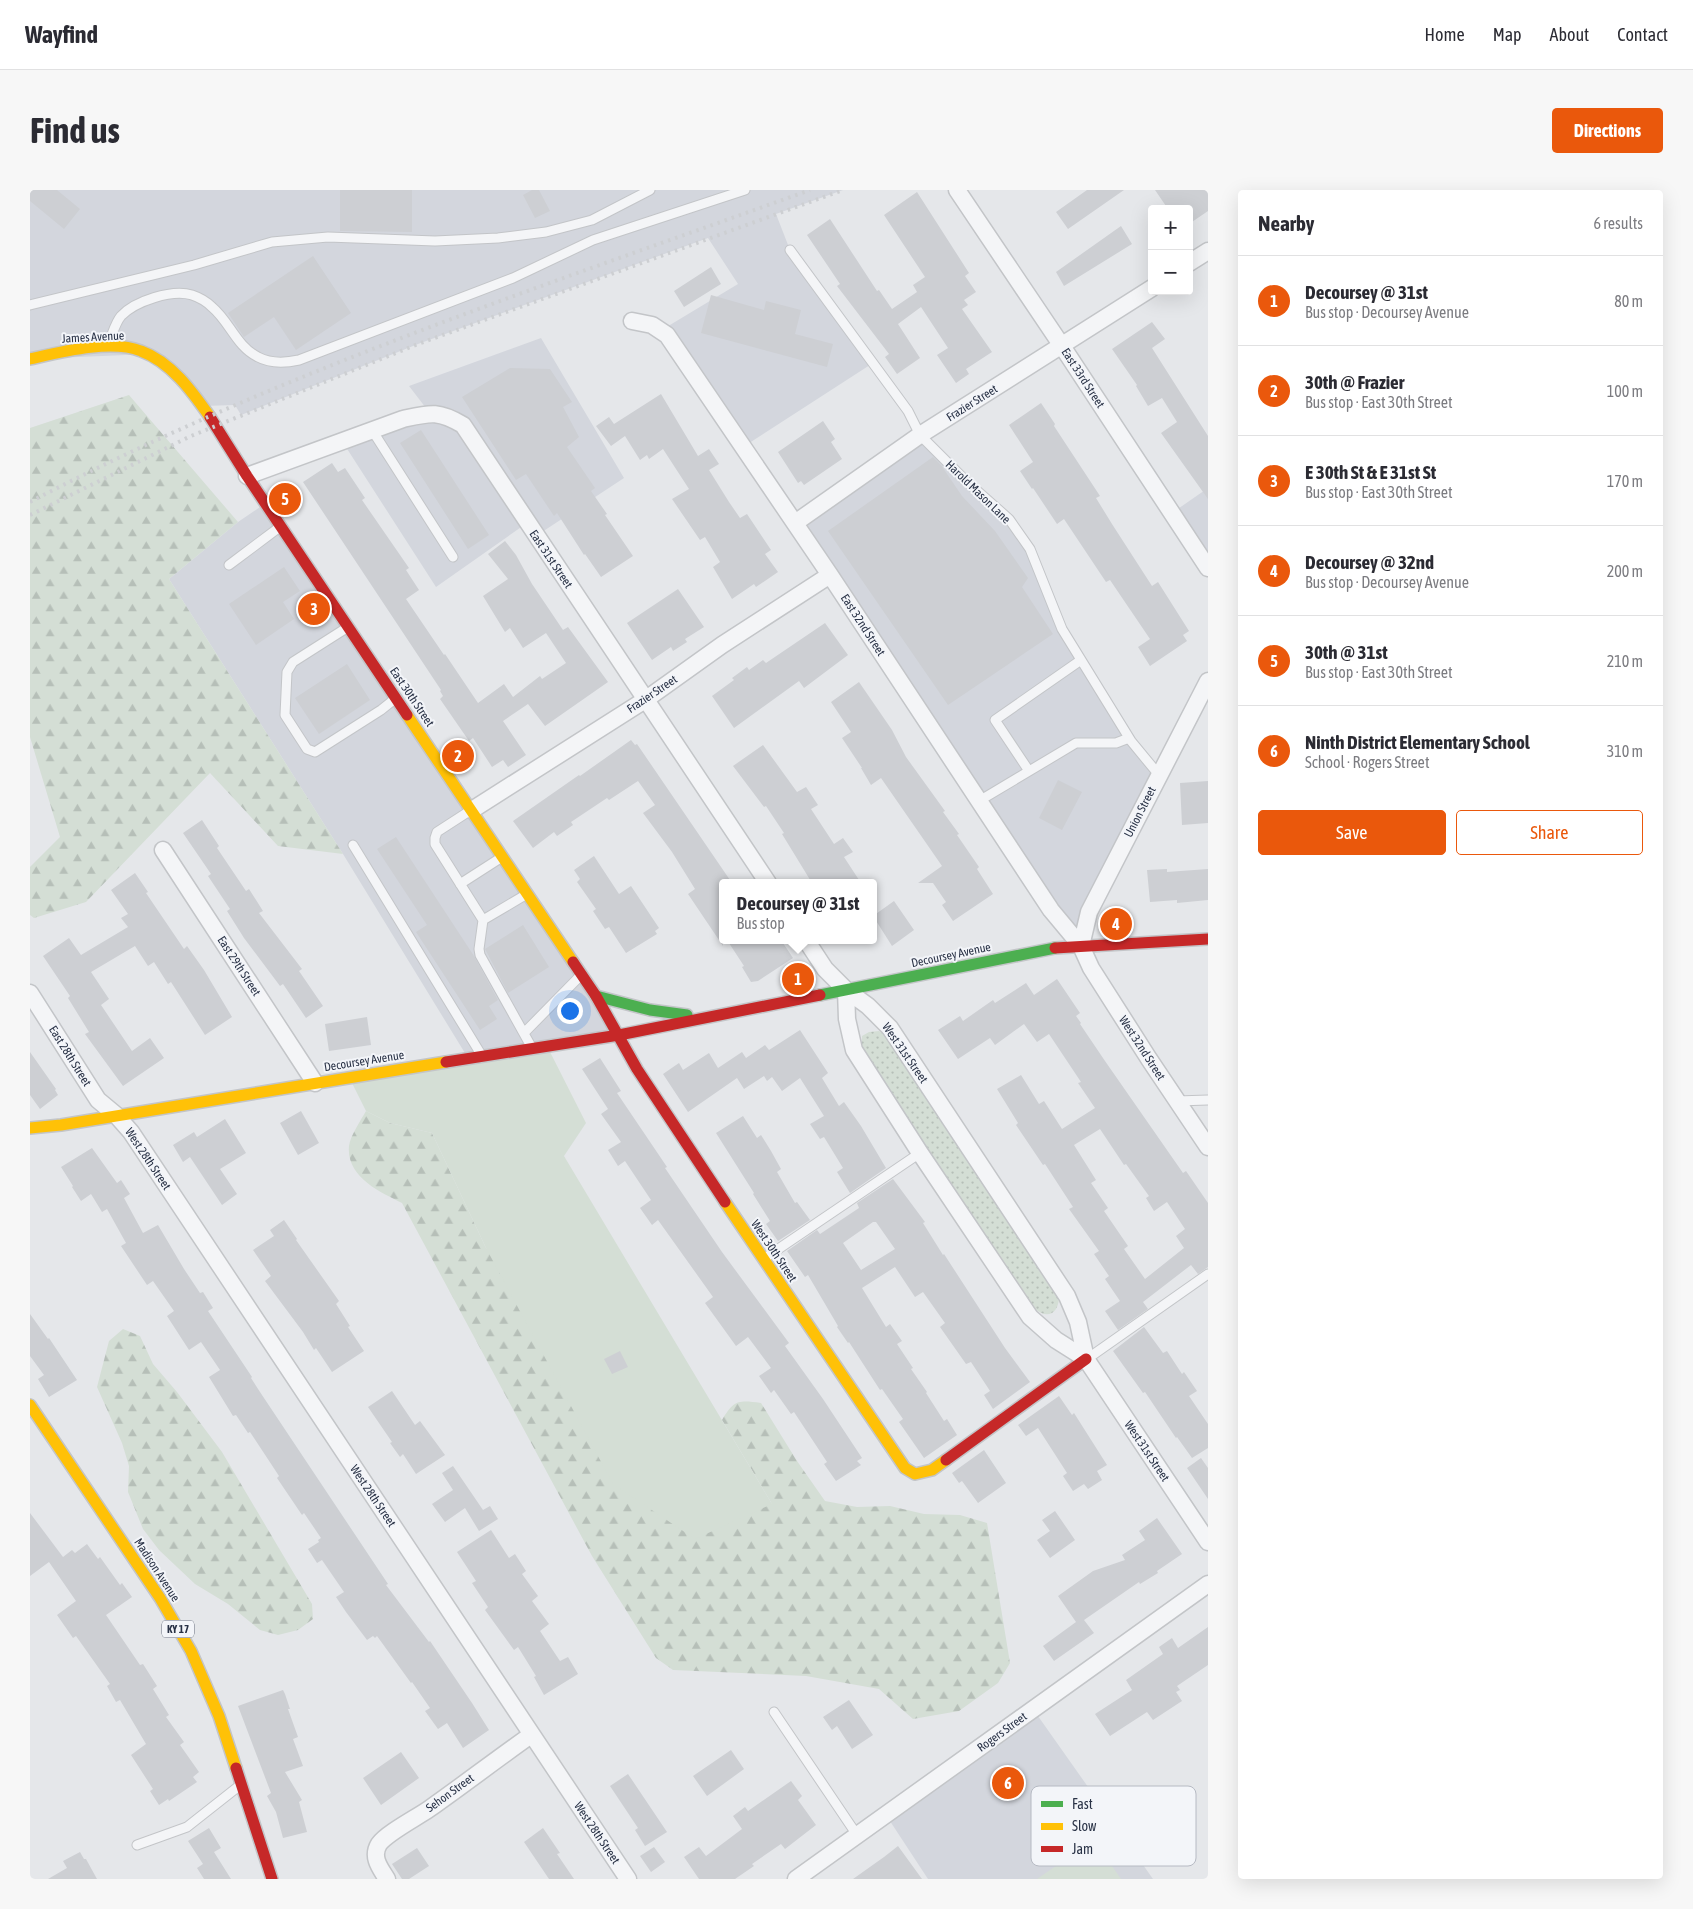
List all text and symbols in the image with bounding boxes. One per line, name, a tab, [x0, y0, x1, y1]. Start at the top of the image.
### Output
text: Wayfind	[25, 21, 98, 48]
text: Home	[1425, 24, 1465, 45]
text: Map	[1493, 24, 1522, 45]
text: About	[1550, 24, 1589, 45]
text: Contact	[1617, 24, 1668, 45]
button: Directions	[1552, 108, 1663, 153]
text: Find us	[30, 110, 120, 150]
map controls	[1148, 205, 1193, 295]
button: +	[1148, 205, 1193, 250]
text: Nearby	[1258, 211, 1314, 235]
text: 6 results	[1593, 214, 1643, 232]
button: −	[1148, 250, 1193, 295]
text: Decoursey @ 31st	[1305, 281, 1428, 303]
text: 1	[1270, 292, 1278, 310]
text: 80 m	[1614, 292, 1643, 310]
text: Bus stop · Decoursey Avenue	[1305, 303, 1469, 321]
street label: James Avenue	[61, 328, 125, 346]
street label: East 33rd Street	[1058, 345, 1108, 411]
text: 30th @ Frazier	[1305, 371, 1404, 393]
street label: Frazier Street	[944, 382, 1001, 424]
text: 2	[1270, 382, 1278, 400]
text: 100 m	[1607, 382, 1643, 400]
text: Bus stop · East 30th Street	[1305, 393, 1453, 411]
street label: Harold Mason Lane	[943, 458, 1013, 526]
text: E 30th St & E 31st St	[1305, 461, 1436, 483]
text: 3	[1270, 472, 1278, 490]
text: 170 m	[1607, 472, 1643, 490]
pin: 5	[269, 480, 301, 518]
text: Bus stop · East 30th Street	[1305, 483, 1453, 501]
street label: East 31st Street	[526, 527, 576, 591]
text: Decoursey @ 32nd	[1305, 551, 1434, 573]
text: 4	[1270, 562, 1278, 580]
text: 200 m	[1607, 562, 1643, 580]
text: Bus stop · Decoursey Avenue	[1305, 573, 1469, 591]
pin: 3	[298, 590, 330, 628]
street label: East 32nd Street	[838, 591, 888, 659]
text: 30th @ 31st	[1305, 641, 1388, 663]
text: 5	[1270, 652, 1278, 670]
text: 210 m	[1607, 652, 1643, 670]
text: Bus stop · East 30th Street	[1305, 663, 1453, 681]
street label: East 30th Street	[387, 665, 437, 730]
street label: Frazier Street	[624, 672, 680, 716]
text: Ninth District Elementary School	[1305, 731, 1530, 753]
pin: 2	[442, 737, 474, 775]
text: 6	[1270, 742, 1278, 760]
text: 310 m	[1607, 742, 1643, 760]
text: School · Rogers Street	[1305, 753, 1430, 771]
street label: Union Street	[1121, 784, 1159, 840]
button: Save	[1258, 810, 1446, 855]
button: Share	[1456, 810, 1643, 855]
popup	[719, 879, 877, 944]
text: Decoursey @ 31st	[737, 892, 859, 914]
pin: 4	[1100, 905, 1132, 943]
text: Bus stop	[737, 914, 785, 932]
street label: East 29th Street	[214, 933, 264, 999]
street label: Decoursey Avenue	[910, 940, 992, 970]
pin: 1	[782, 960, 814, 998]
your location	[557, 998, 583, 1024]
street label: West 32nd Street	[1116, 1013, 1168, 1083]
street label: West 31st Street	[879, 1020, 931, 1086]
street label: East 28th Street	[46, 1023, 94, 1089]
street label: Decoursey Avenue	[323, 1048, 405, 1074]
street label: West 28th Street	[122, 1125, 174, 1193]
street label: West 30th Street	[748, 1217, 800, 1285]
street label: West 31st Street	[1122, 1418, 1173, 1484]
street label: West 28th Street	[347, 1462, 399, 1530]
street label: Madison Avenue	[131, 1536, 183, 1604]
road number: KY 17	[162, 1620, 194, 1638]
street label: Rogers Street	[975, 1709, 1030, 1755]
pin: 6	[992, 1764, 1024, 1802]
street label: Sehon Street	[423, 1771, 477, 1815]
legend	[1031, 1786, 1196, 1866]
text: Fast	[1072, 1796, 1093, 1812]
street label: West 28th Street	[571, 1799, 623, 1867]
text: Slow	[1072, 1818, 1097, 1834]
text: Jam	[1072, 1841, 1093, 1857]

